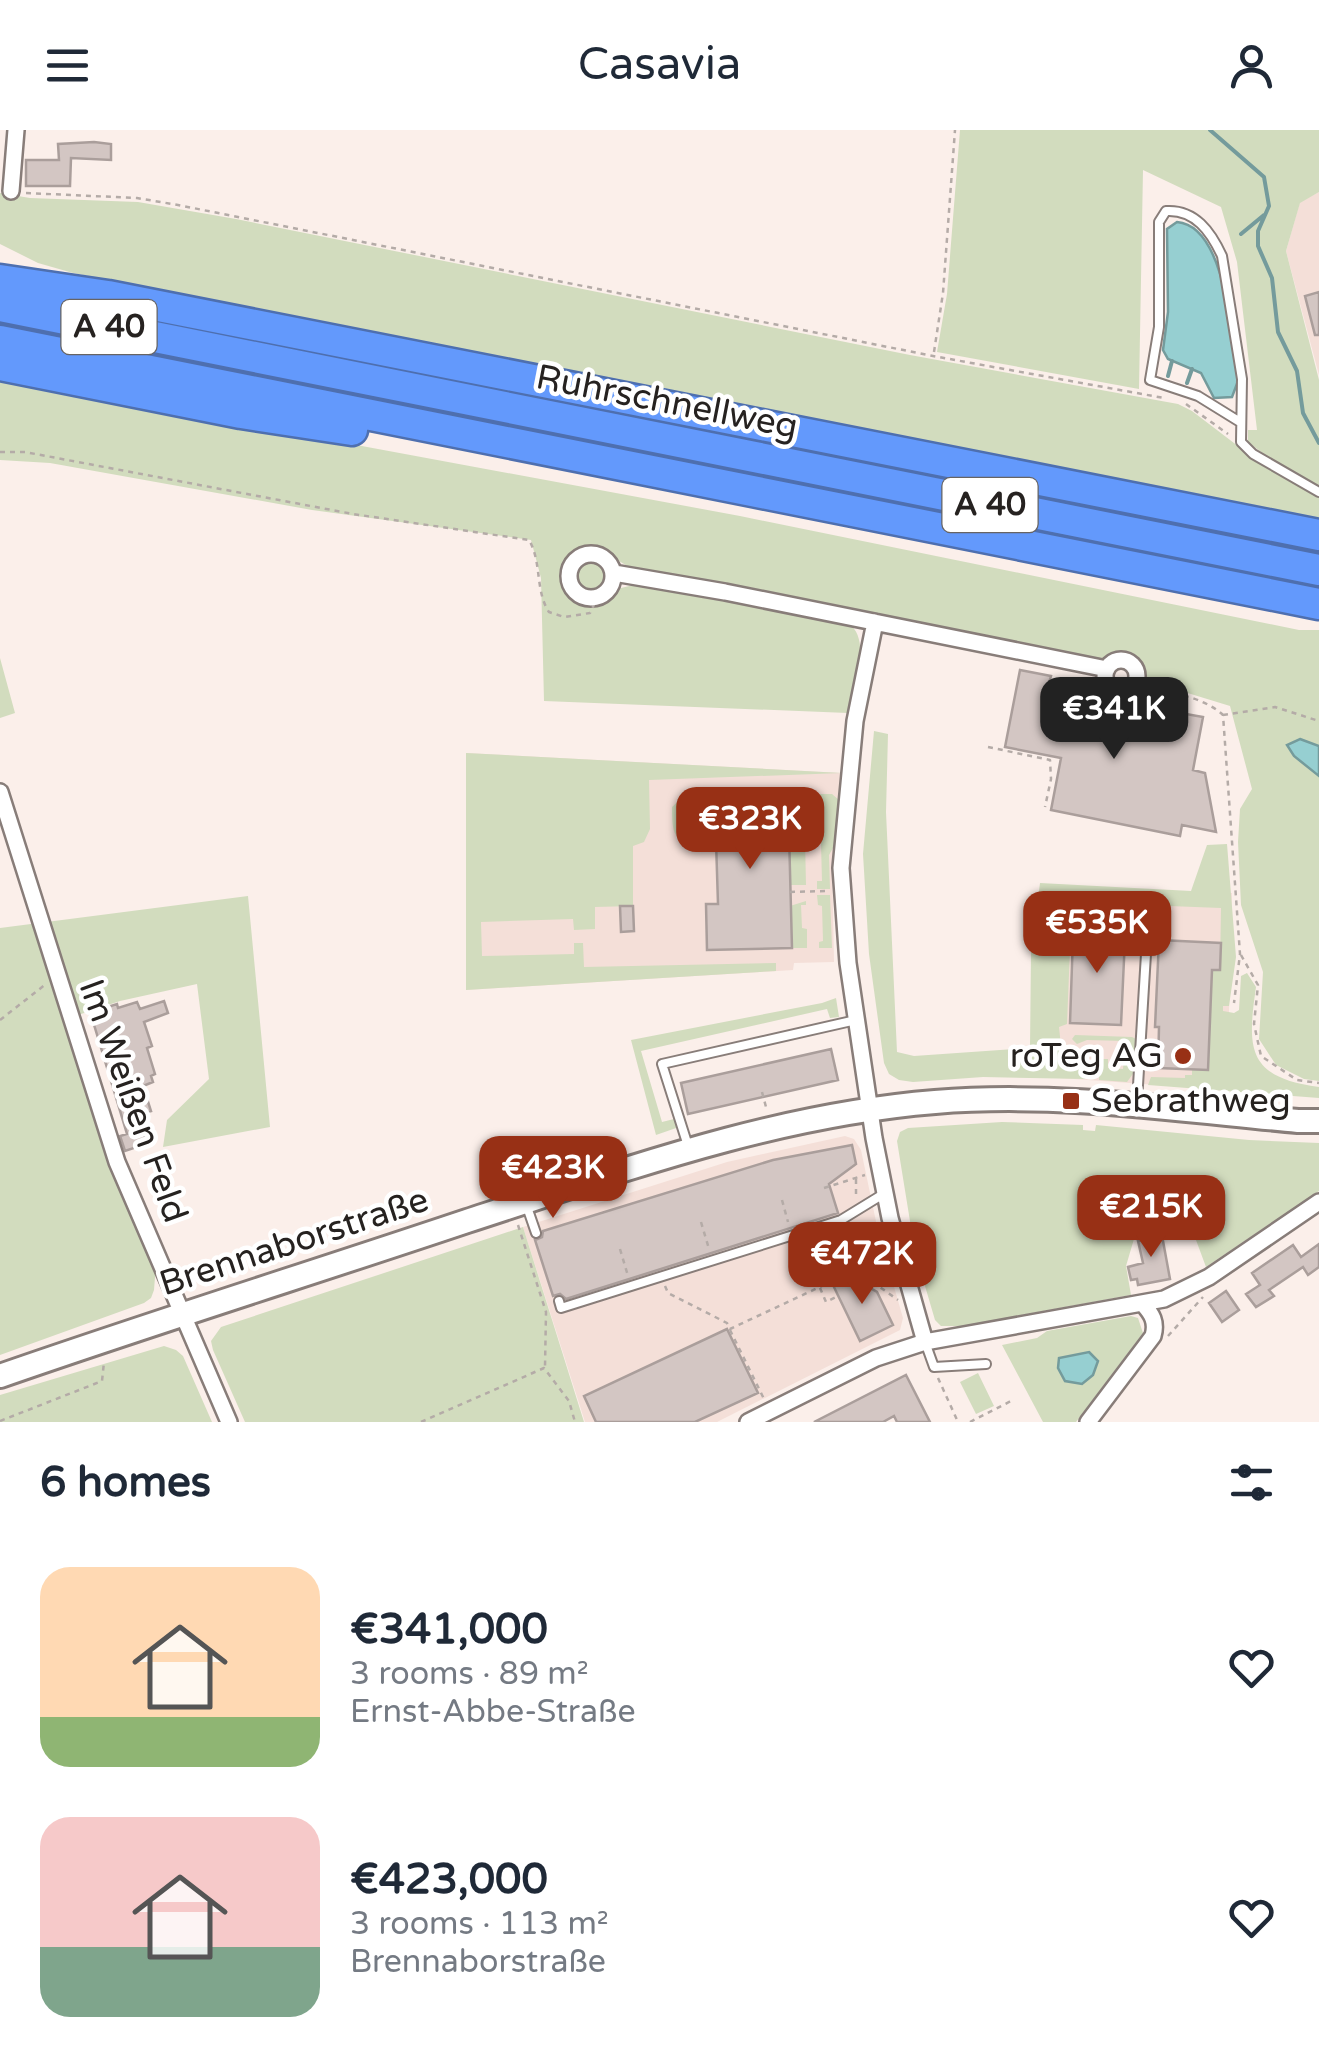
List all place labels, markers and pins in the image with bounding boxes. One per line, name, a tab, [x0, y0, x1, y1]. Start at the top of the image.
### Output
pin: €341K	[1044, 677, 1184, 762]
pin: €323K	[680, 787, 820, 872]
pin: €535K	[1027, 891, 1167, 976]
place label: roTeg AG	[1010, 1035, 1163, 1077]
marker: roTeg AG	[1172, 1045, 1194, 1067]
place label: Sebrathweg	[1091, 1080, 1291, 1122]
marker: Sebrathweg	[1060, 1090, 1082, 1112]
pin: €423K	[483, 1136, 623, 1221]
pin: €215K	[1081, 1175, 1221, 1260]
pin: €472K	[792, 1222, 932, 1307]

